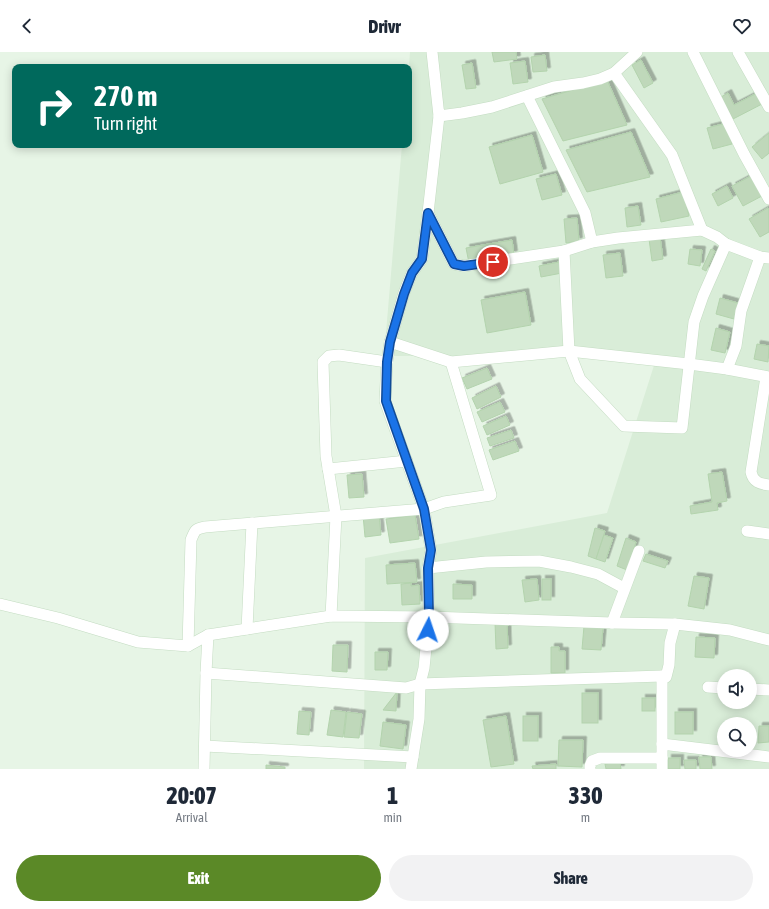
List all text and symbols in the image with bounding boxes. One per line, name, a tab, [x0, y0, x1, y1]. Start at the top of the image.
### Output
icon: back	[16, 15, 38, 37]
icon: heart	[731, 15, 753, 37]
text: Drivr	[368, 16, 401, 37]
icon: right	[28, 80, 80, 132]
text: 270 m	[94, 80, 157, 112]
text: Turn right	[94, 113, 157, 134]
pin	[476, 245, 510, 279]
icon: arrive	[482, 251, 504, 273]
position arrow	[407, 609, 449, 651]
map controls	[717, 669, 757, 757]
button: sound	[717, 669, 757, 709]
button: search	[717, 717, 757, 757]
text: 20:07	[167, 782, 217, 809]
text: 1	[387, 782, 398, 809]
text: 330	[569, 782, 602, 809]
text: Arrival	[176, 810, 208, 825]
text: min	[383, 810, 402, 825]
text: m	[581, 810, 590, 825]
button: Exit	[16, 855, 381, 901]
button: Share	[389, 855, 753, 901]

